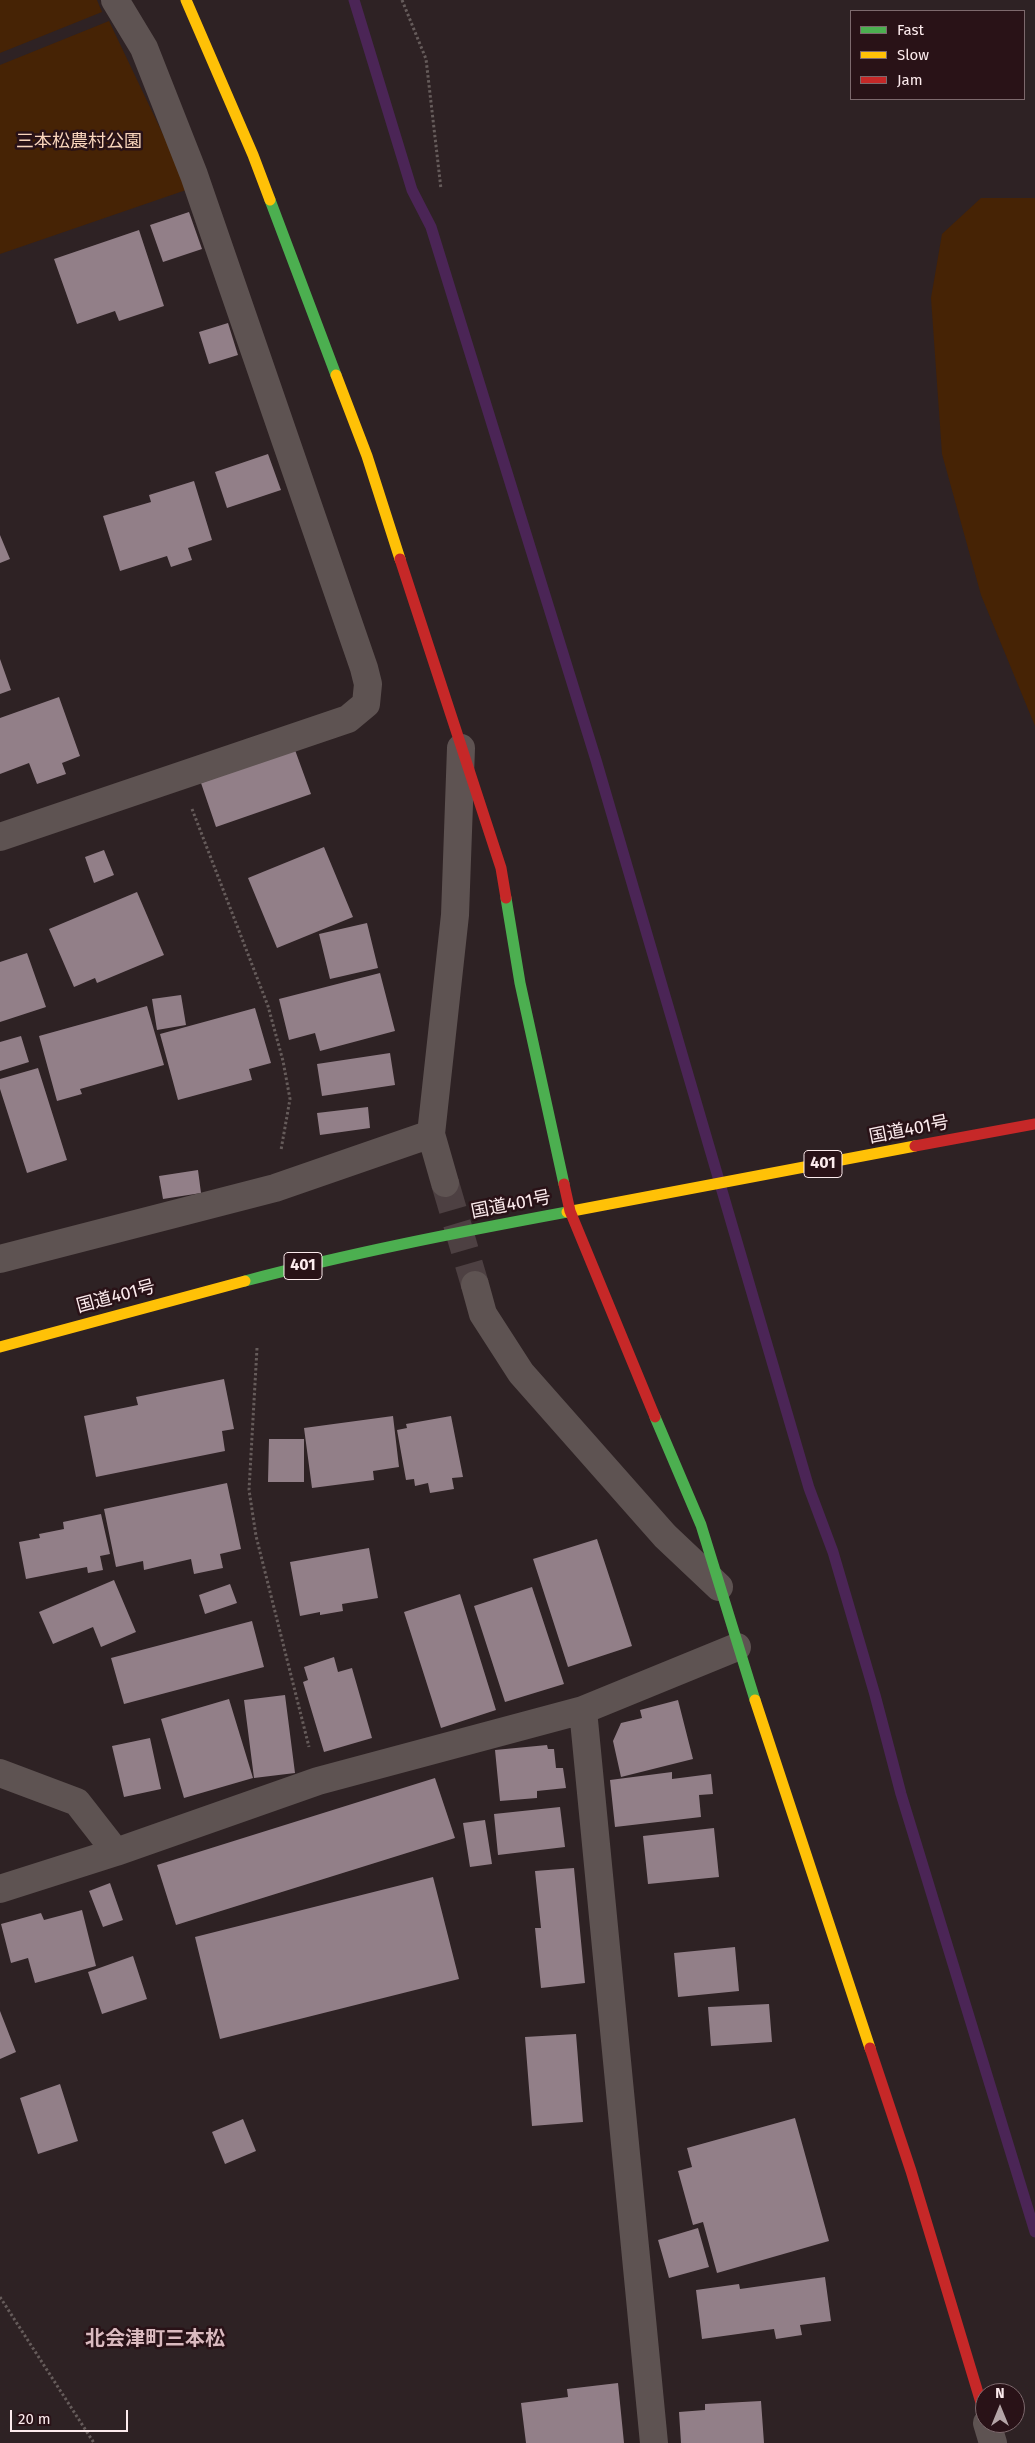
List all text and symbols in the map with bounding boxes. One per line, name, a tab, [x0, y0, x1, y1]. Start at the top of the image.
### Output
legend	[850, 10, 1025, 100]
text: Fast	[897, 21, 924, 39]
text: Slow	[897, 46, 929, 64]
text: Jam	[897, 71, 923, 89]
park label: 三本松農村公園	[16, 131, 142, 153]
street label: 国道401号	[867, 1112, 951, 1148]
road number: 401	[804, 1150, 842, 1178]
street label: 国道401号	[469, 1187, 553, 1223]
road number: 401	[284, 1252, 322, 1280]
street label: 国道401号	[74, 1276, 158, 1318]
district label: 北会津町三本松	[85, 2327, 225, 2351]
north arrow	[975, 2383, 1025, 2433]
text: N	[995, 2385, 1005, 2402]
scale bar	[12, 2400, 130, 2432]
text: 20 m	[18, 2410, 51, 2428]

